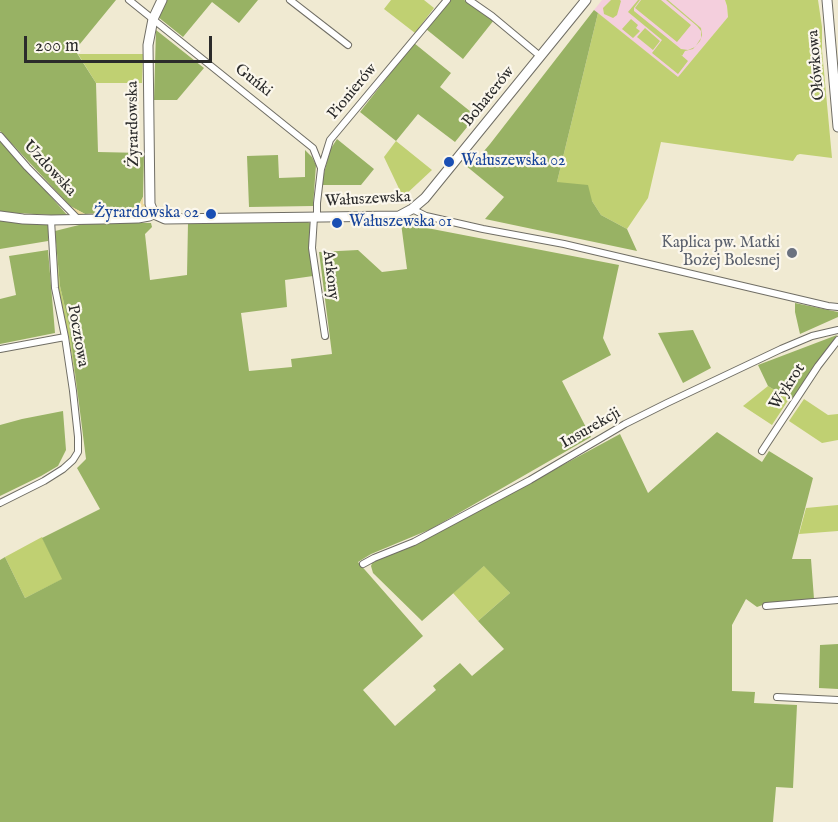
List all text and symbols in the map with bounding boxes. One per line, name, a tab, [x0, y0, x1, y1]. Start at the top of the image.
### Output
scale bar	[27, 24, 214, 62]
street label: Ołówkowa	[804, 29, 830, 101]
text: 200 m	[35, 35, 79, 58]
street label: Guńki	[230, 60, 276, 102]
street label: Pionierów	[324, 60, 382, 124]
street label: Bohaterów	[459, 63, 519, 131]
street label: Żyrardowska	[124, 81, 144, 167]
street label: Uzdowska	[18, 137, 80, 201]
place label: Wałuszewska 02	[461, 152, 566, 172]
marker: Wałuszewska 02	[442, 155, 456, 169]
street label: Wałuszewska	[325, 188, 411, 212]
place label: Żyrardowska 02	[94, 204, 199, 224]
marker: Żyrardowska 02	[204, 207, 218, 221]
place label: Wałuszewska 01	[349, 213, 452, 233]
marker: Wałuszewska 01	[330, 216, 344, 230]
place label: Kaplica pw. Matki Bożej Bolesnej	[661, 234, 780, 272]
marker: Kaplica pw. Matki Bożej Bolesnej	[785, 246, 799, 260]
street label: Arkony	[317, 249, 343, 301]
street label: Pocztowa	[62, 303, 92, 369]
street label: Wykrot	[766, 360, 810, 414]
street label: Insurekcji	[558, 404, 624, 454]

